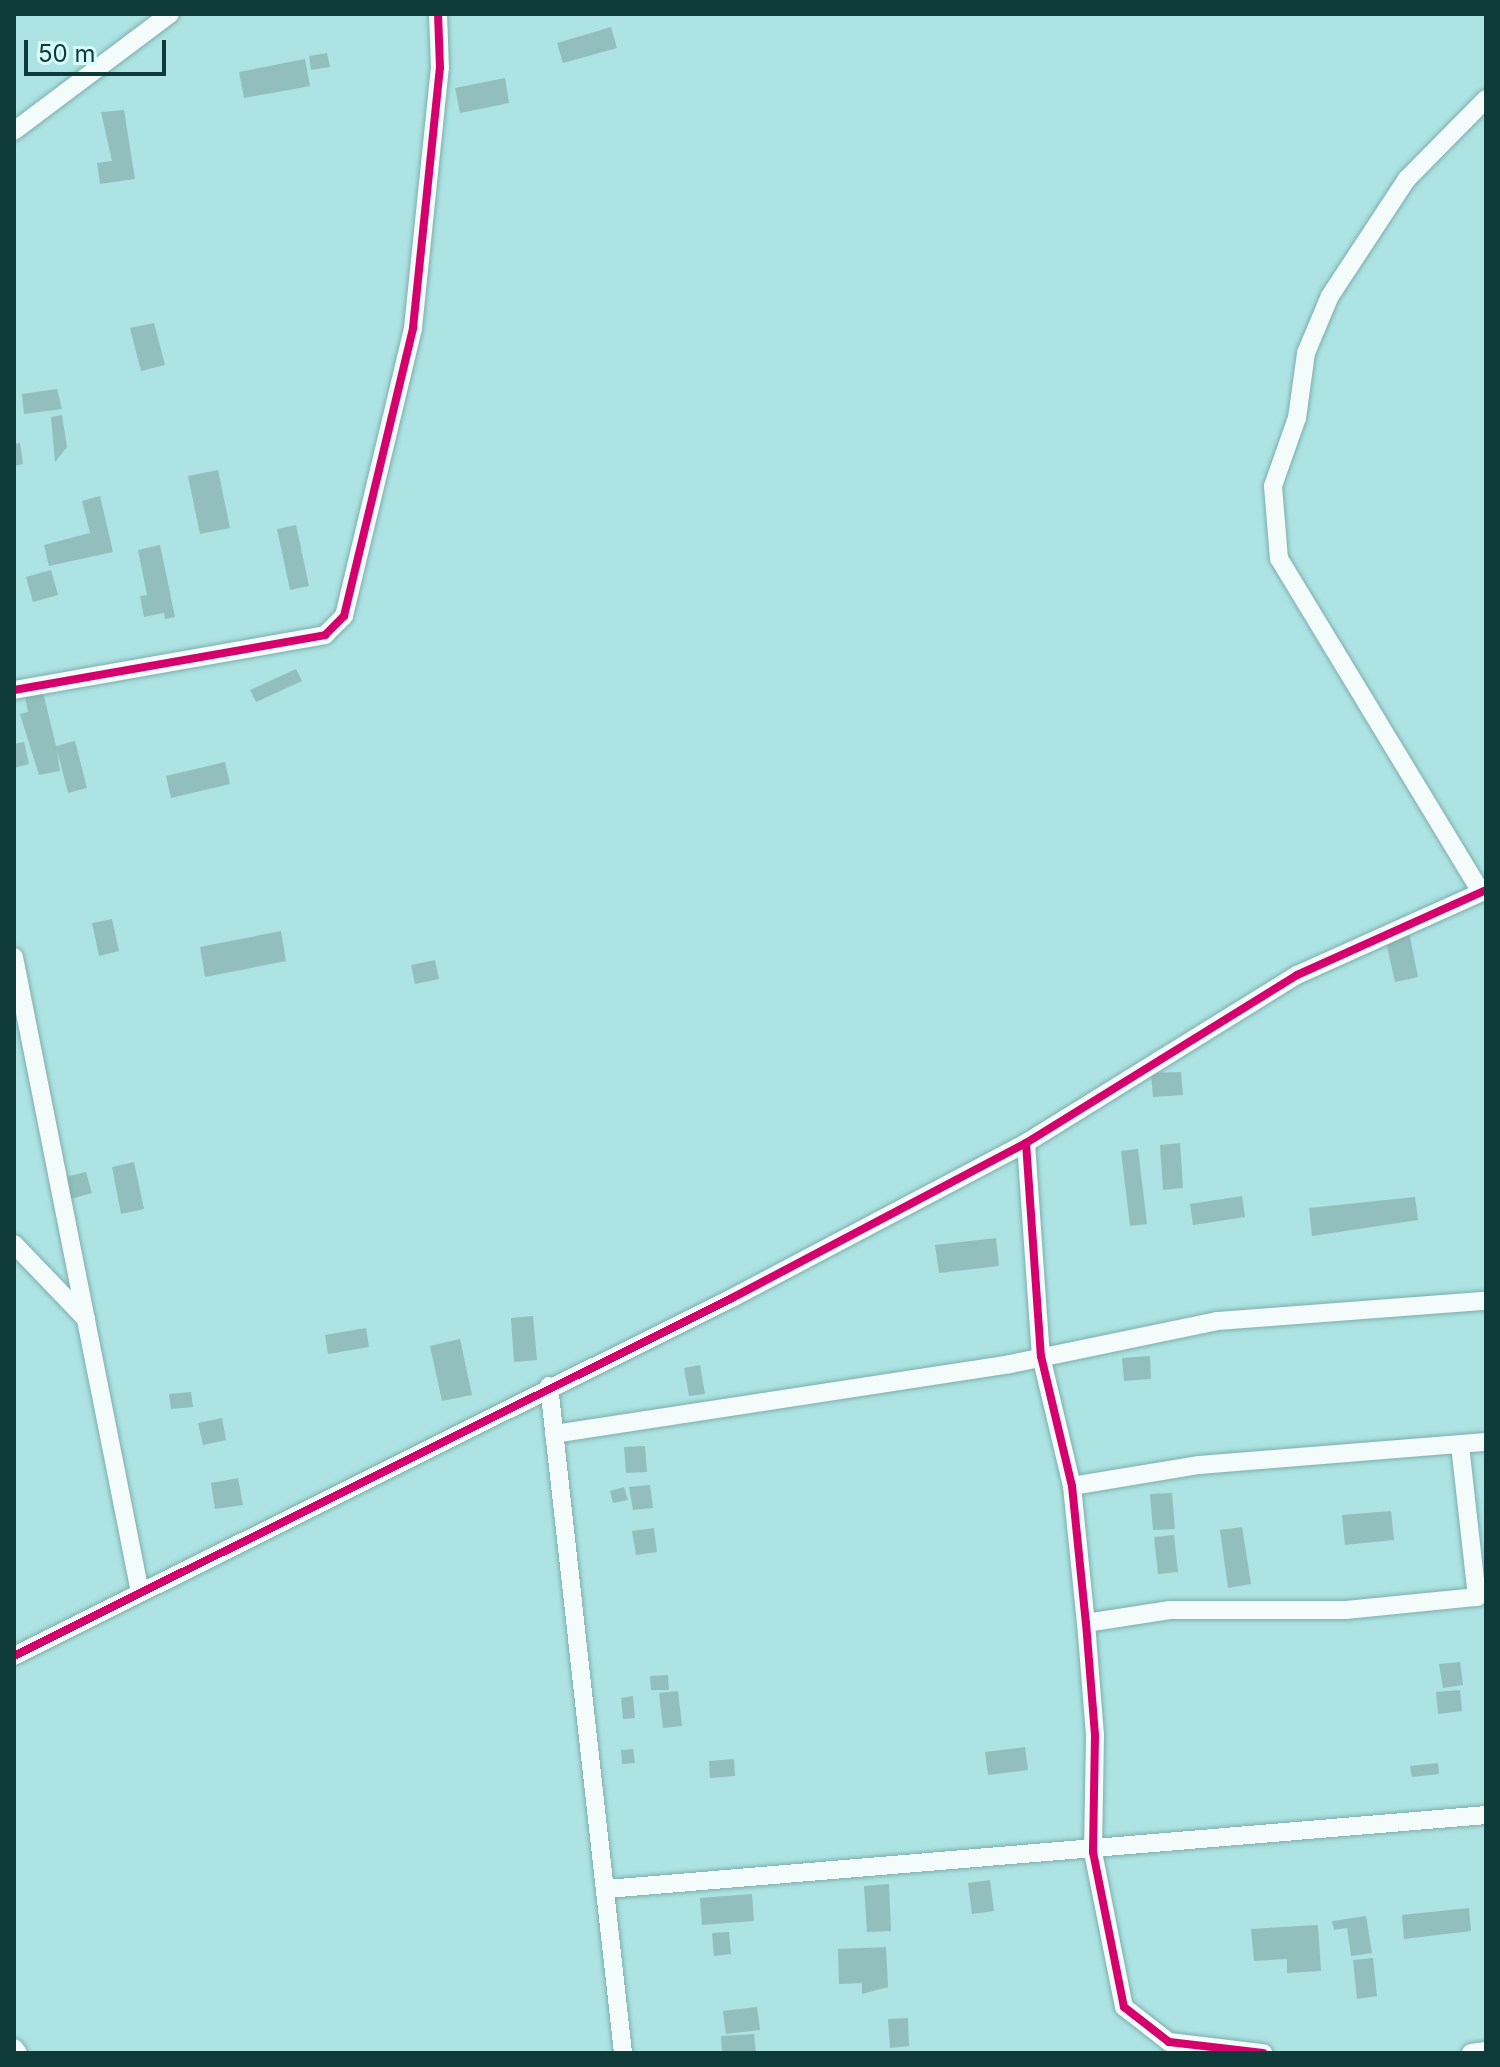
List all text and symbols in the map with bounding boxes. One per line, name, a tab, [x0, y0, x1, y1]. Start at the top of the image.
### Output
scale bar	[28, 24, 170, 74]
text: 50 m	[38, 39, 96, 68]

